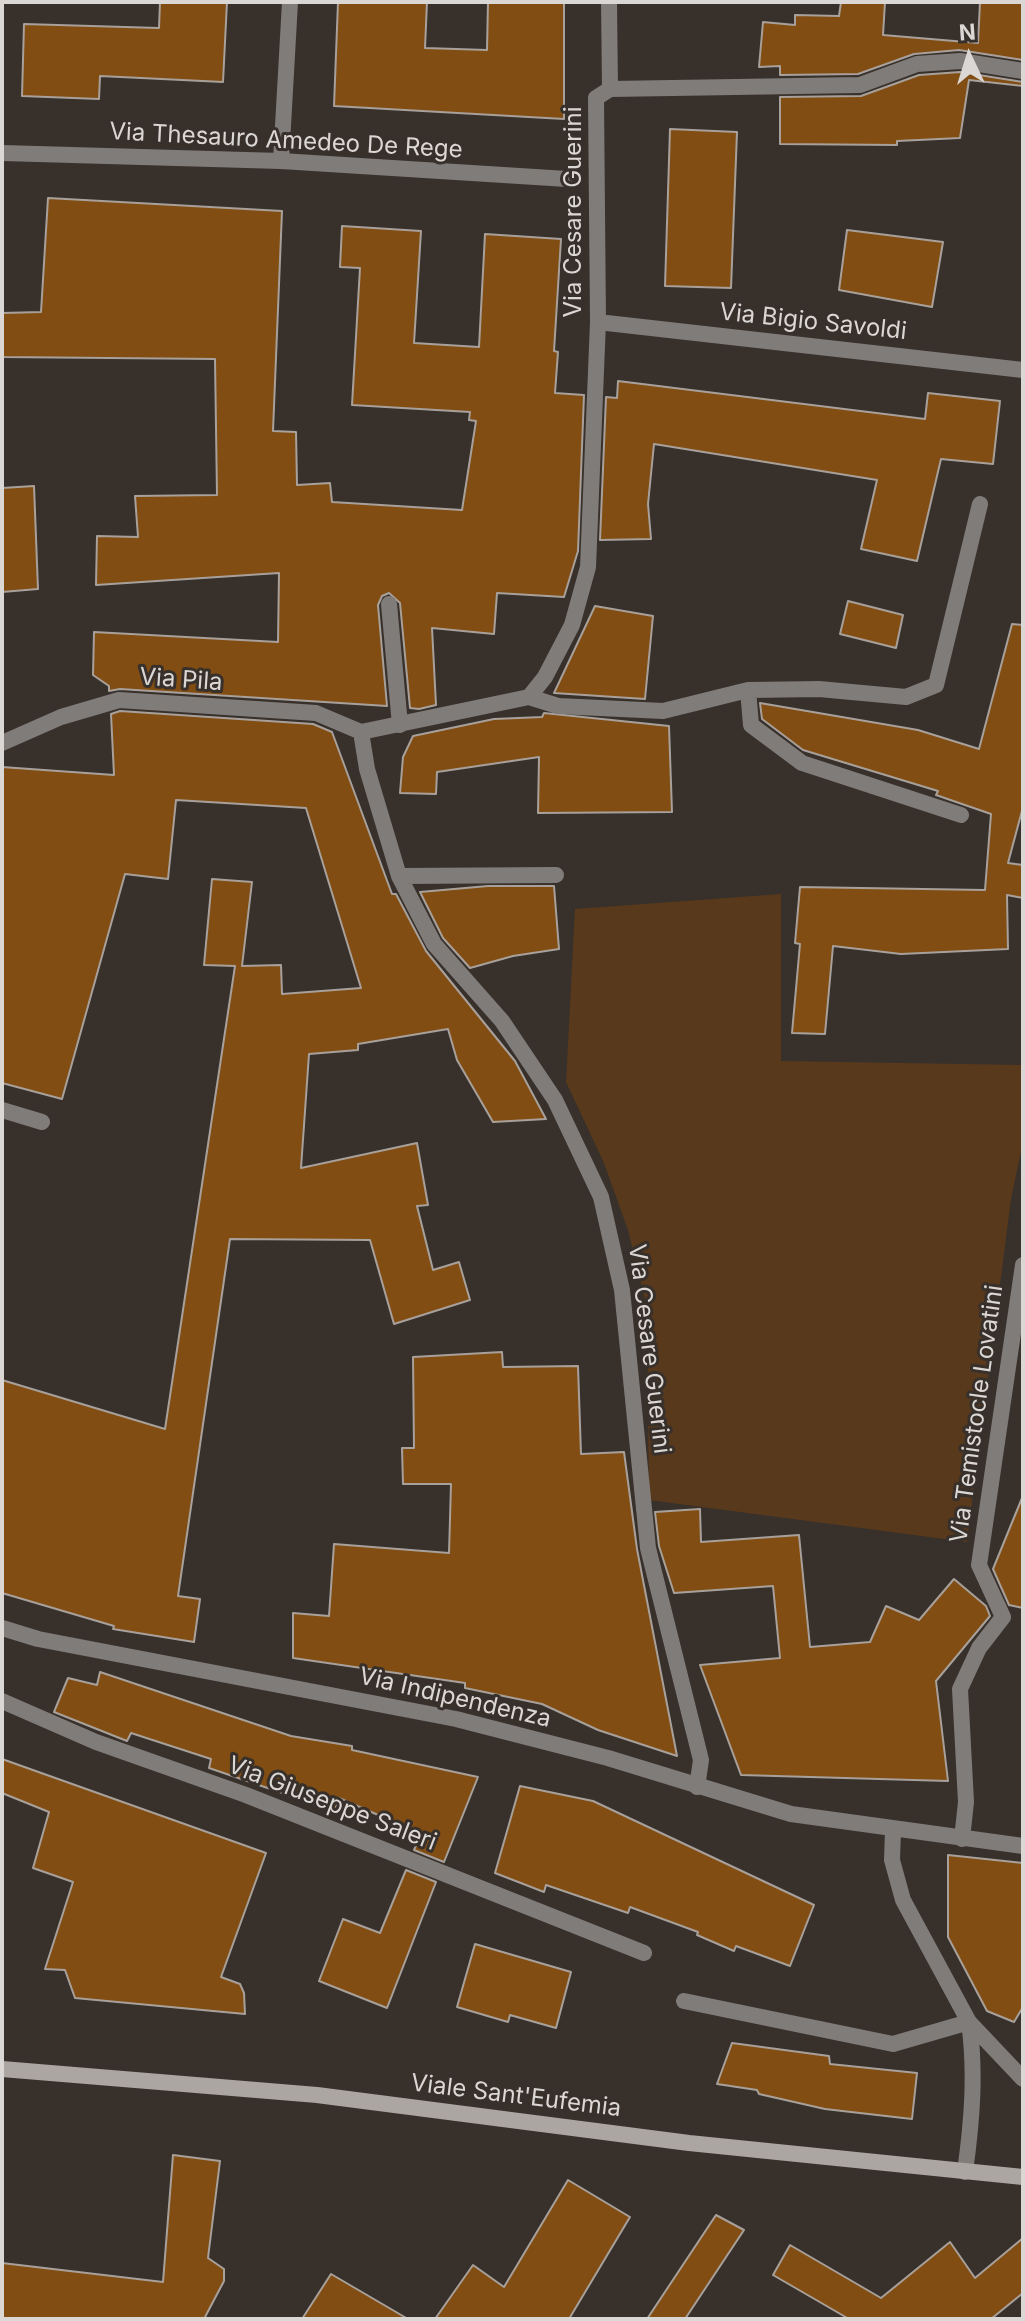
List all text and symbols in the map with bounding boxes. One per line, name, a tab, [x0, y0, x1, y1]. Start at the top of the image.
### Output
north arrow	[929, 16, 1009, 96]
text: N	[958, 19, 977, 46]
street label: Via Cesare Guerini	[560, 107, 588, 317]
street label: Via Thesauro Amedeo De Rege	[109, 117, 463, 165]
street label: Via Bigio Savoldi	[718, 298, 908, 346]
street label: Via Pila	[139, 663, 223, 697]
street label: Via Cesare Guerini	[622, 1243, 676, 1455]
street label: Via Temistocle Lovatini	[945, 1283, 1009, 1545]
street label: Via Indipendenza	[356, 1662, 554, 1734]
street label: Via Giuseppe Saleri	[224, 1751, 440, 1857]
street label: Viale Sant'Eufemia	[409, 2069, 623, 2123]

